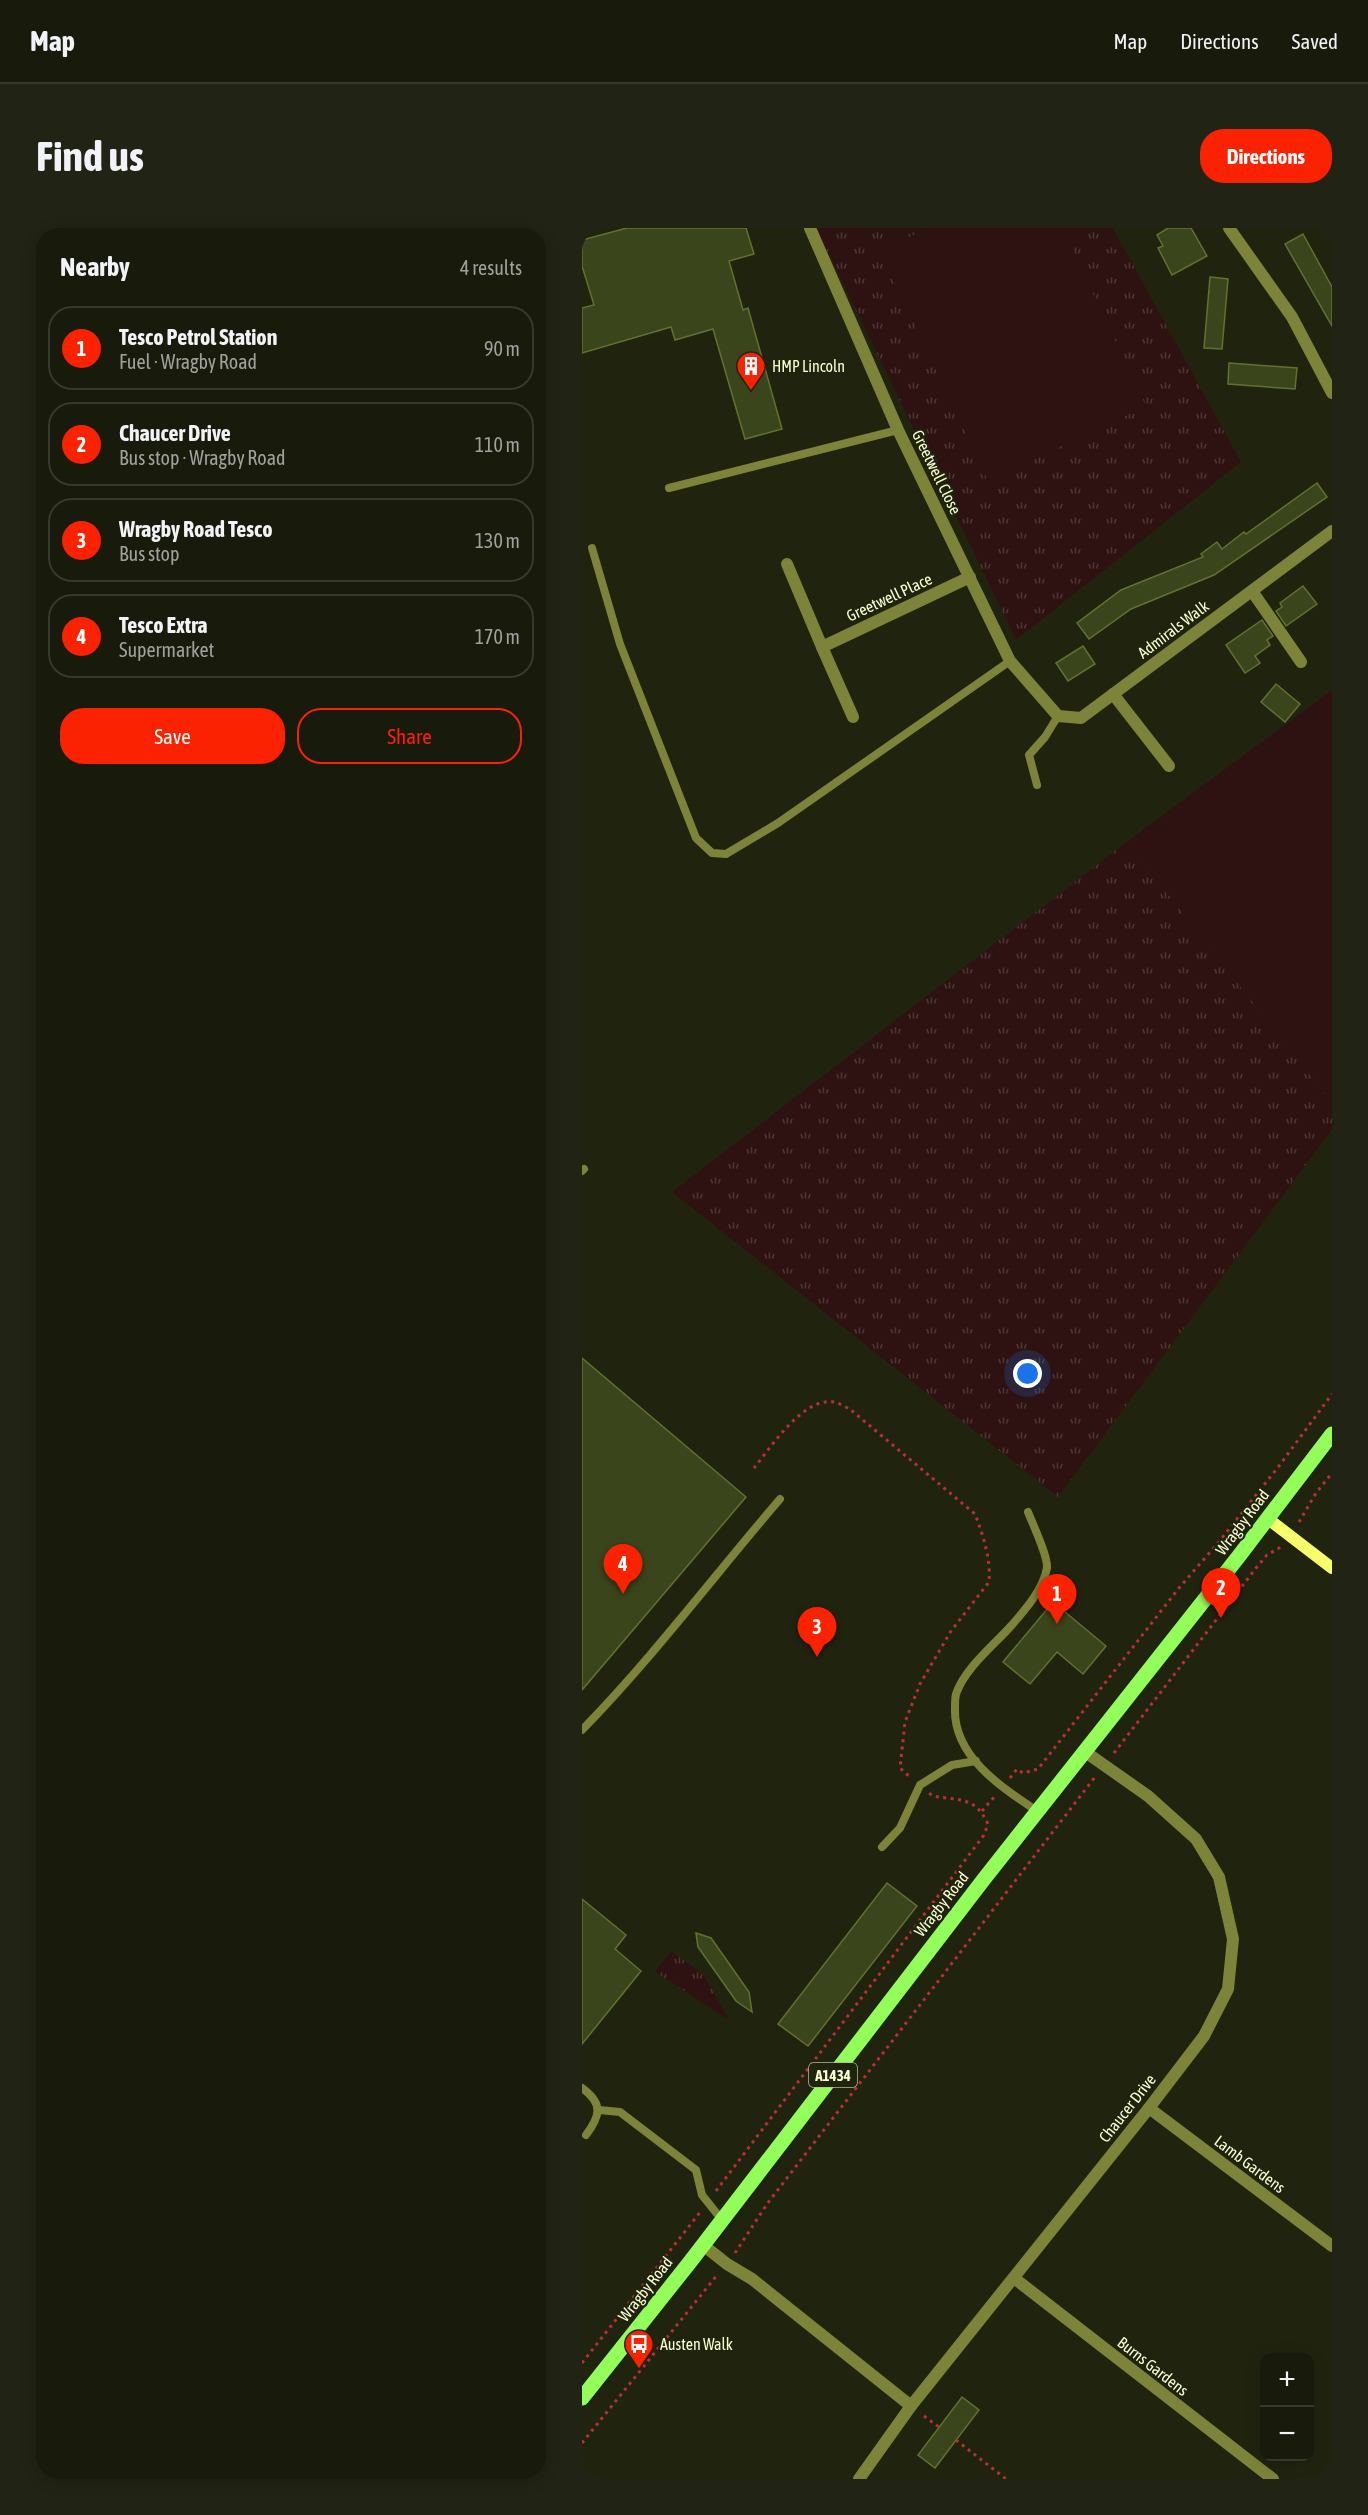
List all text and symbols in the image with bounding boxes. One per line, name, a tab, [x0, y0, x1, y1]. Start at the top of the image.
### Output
text: Map	[30, 25, 75, 57]
text: Map	[1113, 29, 1147, 53]
text: Directions	[1180, 29, 1259, 53]
text: Saved	[1292, 29, 1338, 53]
button: Directions	[1200, 129, 1332, 183]
text: Find us	[36, 132, 144, 180]
text: Nearby	[60, 252, 130, 282]
text: 4 results	[460, 256, 522, 279]
text: Tesco Petrol Station	[119, 324, 277, 350]
text: 1	[77, 337, 86, 360]
text: 90 m	[484, 337, 520, 360]
text: Fuel · Wragby Road	[119, 350, 257, 373]
building icon: HMP Lincoln	[735, 350, 767, 392]
place label: HMP Lincoln	[772, 357, 845, 375]
text: Chaucer Drive	[119, 420, 231, 446]
street label: Greetwell Close	[909, 427, 965, 517]
text: 2	[77, 433, 86, 456]
text: 110 m	[475, 433, 520, 456]
text: Bus stop · Wragby Road	[119, 446, 286, 469]
text: Wragby Road Tesco	[119, 516, 273, 542]
text: 3	[77, 529, 86, 552]
text: 130 m	[475, 529, 520, 552]
text: Bus stop	[119, 542, 179, 565]
street label: Greetwell Place	[843, 569, 935, 625]
street label: Admirals Walk	[1134, 596, 1212, 662]
text: Tesco Extra	[119, 612, 207, 638]
text: 4	[77, 625, 86, 648]
text: 170 m	[475, 625, 520, 648]
text: Supermarket	[119, 638, 214, 661]
button: Save	[60, 708, 285, 764]
button: Share	[297, 708, 522, 764]
your location	[1013, 1359, 1042, 1388]
street label: Wragby Road	[1212, 1486, 1273, 1559]
pin: 4	[604, 1544, 642, 1594]
pin: 2	[1202, 1568, 1240, 1618]
pin: 1	[1038, 1574, 1076, 1624]
pin: 3	[798, 1608, 836, 1657]
street label: Wragby Road	[910, 1868, 973, 1941]
road number: A1434	[809, 2063, 857, 2087]
street label: Chaucer Drive	[1095, 2070, 1159, 2146]
street label: Lamb Gardens	[1211, 2132, 1289, 2197]
street label: Wragby Road	[614, 2253, 677, 2326]
bus stop icon: Austen Walk	[623, 2328, 655, 2370]
street label: Burns Gardens	[1114, 2333, 1192, 2399]
place label: Austen Walk	[660, 2335, 733, 2353]
map controls	[1260, 2353, 1314, 2461]
button: +	[1260, 2353, 1314, 2407]
button: −	[1260, 2407, 1314, 2461]

